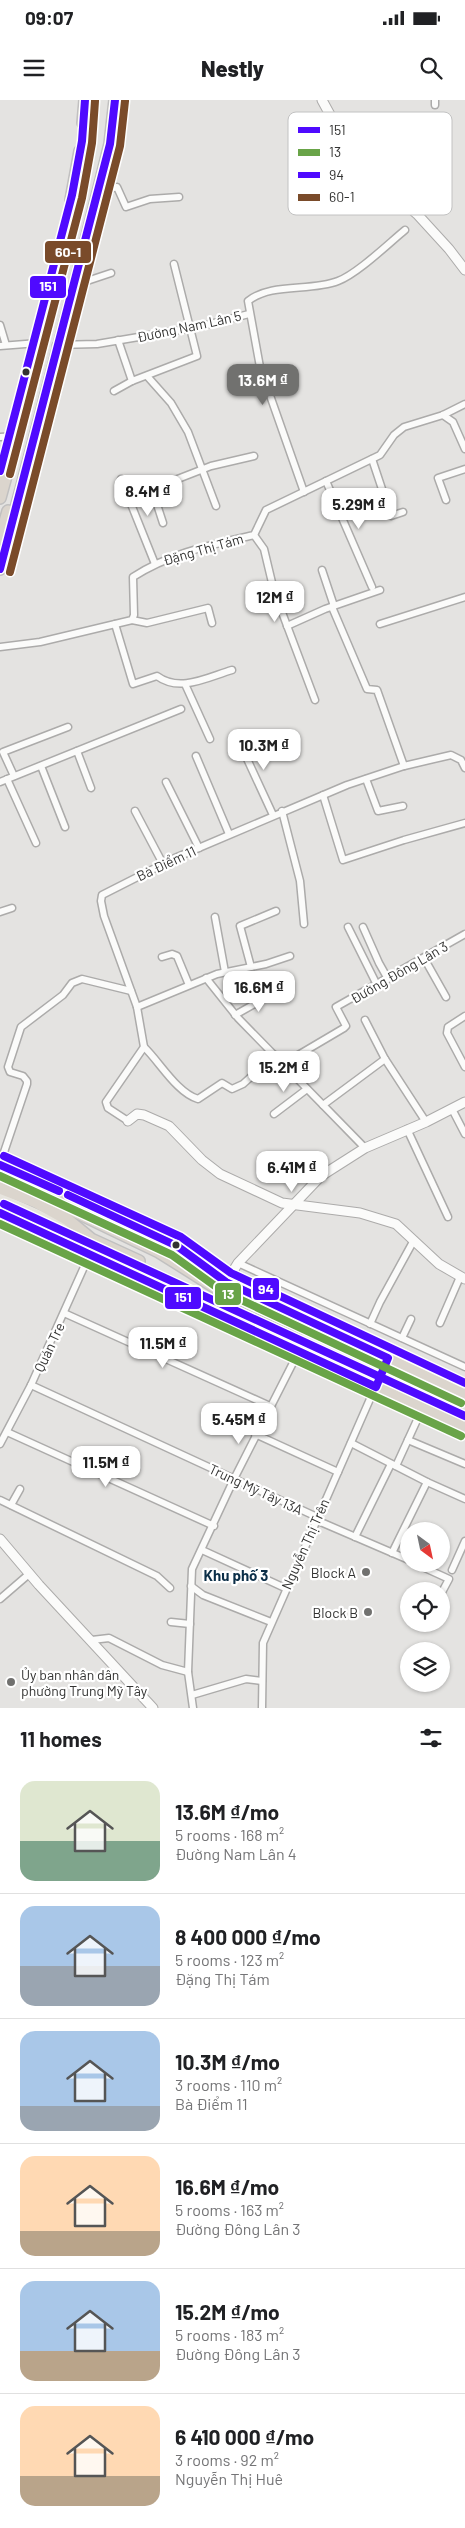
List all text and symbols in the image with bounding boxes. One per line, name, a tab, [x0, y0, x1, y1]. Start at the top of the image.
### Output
text: 09:07	[25, 6, 73, 29]
icon: menu	[20, 54, 48, 82]
icon: search	[417, 54, 445, 82]
text: Nestly	[201, 55, 264, 81]
legend	[288, 112, 452, 215]
text: 151	[329, 121, 346, 138]
text: 13	[329, 143, 341, 160]
text: 94	[329, 166, 344, 183]
text: 60-1	[329, 188, 355, 205]
line badge: 60-1	[44, 240, 92, 264]
text: 60-1	[55, 243, 81, 260]
line badge: 151	[29, 275, 67, 299]
text: 151	[39, 277, 57, 294]
street label: Đường Nam Lân 5	[135, 307, 243, 345]
pin: 13.6M ₫	[217, 364, 309, 406]
unlabelled marker	[21, 367, 31, 377]
text: 13.6M ₫	[238, 370, 288, 389]
pin: 8.4M ₫	[107, 474, 189, 517]
text: 8.4M ₫	[125, 481, 171, 500]
pin: 5.29M ₫	[313, 488, 405, 530]
text: 5.29M ₫	[332, 494, 386, 513]
street label: Đặng Thị Tám	[161, 529, 245, 569]
pin: 12M ₫	[240, 580, 310, 623]
text: 12M ₫	[256, 587, 294, 606]
pin: 10.3M ₫	[218, 728, 310, 771]
text: 10.3M ₫	[239, 735, 289, 754]
street label: Bà Điểm 11	[134, 842, 198, 884]
street label: Đường Đông Lân 3	[347, 937, 451, 1007]
pin: 16.6M ₫	[213, 970, 305, 1013]
text: 16.6M ₫	[234, 977, 284, 996]
pin: 15.2M ₫	[238, 1050, 330, 1093]
text: 15.2M ₫	[259, 1057, 309, 1076]
pin: 6.41M ₫	[246, 1150, 338, 1193]
text: 6.41M ₫	[267, 1157, 317, 1176]
unlabelled marker	[171, 1240, 181, 1250]
line badge: 94	[252, 1277, 280, 1301]
text: 94	[258, 1280, 274, 1297]
line badge: 13	[214, 1282, 242, 1306]
text: 13	[222, 1285, 234, 1302]
line badge: 151	[164, 1286, 202, 1310]
text: 151	[174, 1288, 192, 1305]
street label: Quán Tre	[30, 1319, 68, 1375]
pin: 11.5M ₫	[117, 1326, 209, 1369]
text: 11.5M ₫	[139, 1333, 187, 1352]
pin: 5.45M ₫	[193, 1402, 285, 1445]
text: 5.45M ₫	[212, 1409, 266, 1428]
pin: 11.5M ₫	[60, 1446, 152, 1488]
text: 11.5M ₫	[82, 1452, 130, 1471]
street label: Trung Mỹ Tây 13A	[206, 1460, 306, 1518]
street label: Nguyễn Thị Trên	[277, 1496, 333, 1592]
north arrow	[400, 1522, 450, 1572]
map controls	[400, 1522, 450, 1692]
place label: Block A	[311, 1564, 356, 1581]
district label: Khu phố 3	[204, 1566, 268, 1584]
marker: Block A	[360, 1566, 372, 1578]
button: locate	[400, 1582, 450, 1632]
place label: Block B	[313, 1604, 358, 1621]
marker: Block B	[362, 1606, 374, 1618]
button: layers	[400, 1642, 450, 1692]
place label: Ủy ban nhân dân phường Trung Mỹ Tây	[21, 1666, 148, 1699]
marker: Ủy ban nhân dân phường Trung Mỹ Tây	[5, 1676, 17, 1688]
icon: filters	[417, 1724, 445, 1752]
text: 11 homes	[20, 1726, 102, 1751]
text: 13.6M ₫/mo	[175, 1799, 279, 1824]
icon: home	[60, 1801, 120, 1861]
text: 5 rooms · 168 m²	[175, 1825, 284, 1844]
text: Đường Nam Lân 4	[175, 1844, 297, 1863]
text: 8 400 000 ₫/mo	[175, 1924, 321, 1949]
icon: home	[60, 1926, 120, 1986]
text: 5 rooms · 123 m²	[175, 1950, 284, 1969]
text: Đặng Thị Tám	[175, 1969, 270, 1988]
text: 10.3M ₫/mo	[175, 2049, 280, 2074]
icon: home	[60, 2051, 120, 2111]
text: 3 rooms · 110 m²	[175, 2075, 282, 2094]
text: Bà Điểm 11	[175, 2094, 248, 2113]
text: 16.6M ₫/mo	[175, 2174, 279, 2199]
icon: home	[60, 2176, 120, 2236]
text: 5 rooms · 163 m²	[175, 2200, 284, 2219]
text: Đường Đông Lân 3	[175, 2219, 301, 2238]
text: 15.2M ₫/mo	[175, 2299, 280, 2324]
icon: home	[60, 2301, 120, 2361]
text: 5 rooms · 183 m²	[175, 2325, 284, 2344]
text: Đường Đông Lân 3	[175, 2344, 301, 2363]
text: 6 410 000 ₫/mo	[175, 2424, 314, 2449]
icon: home	[60, 2426, 120, 2486]
text: 3 rooms · 92 m²	[175, 2450, 279, 2469]
text: Nguyễn Thị Huê	[175, 2469, 283, 2488]

